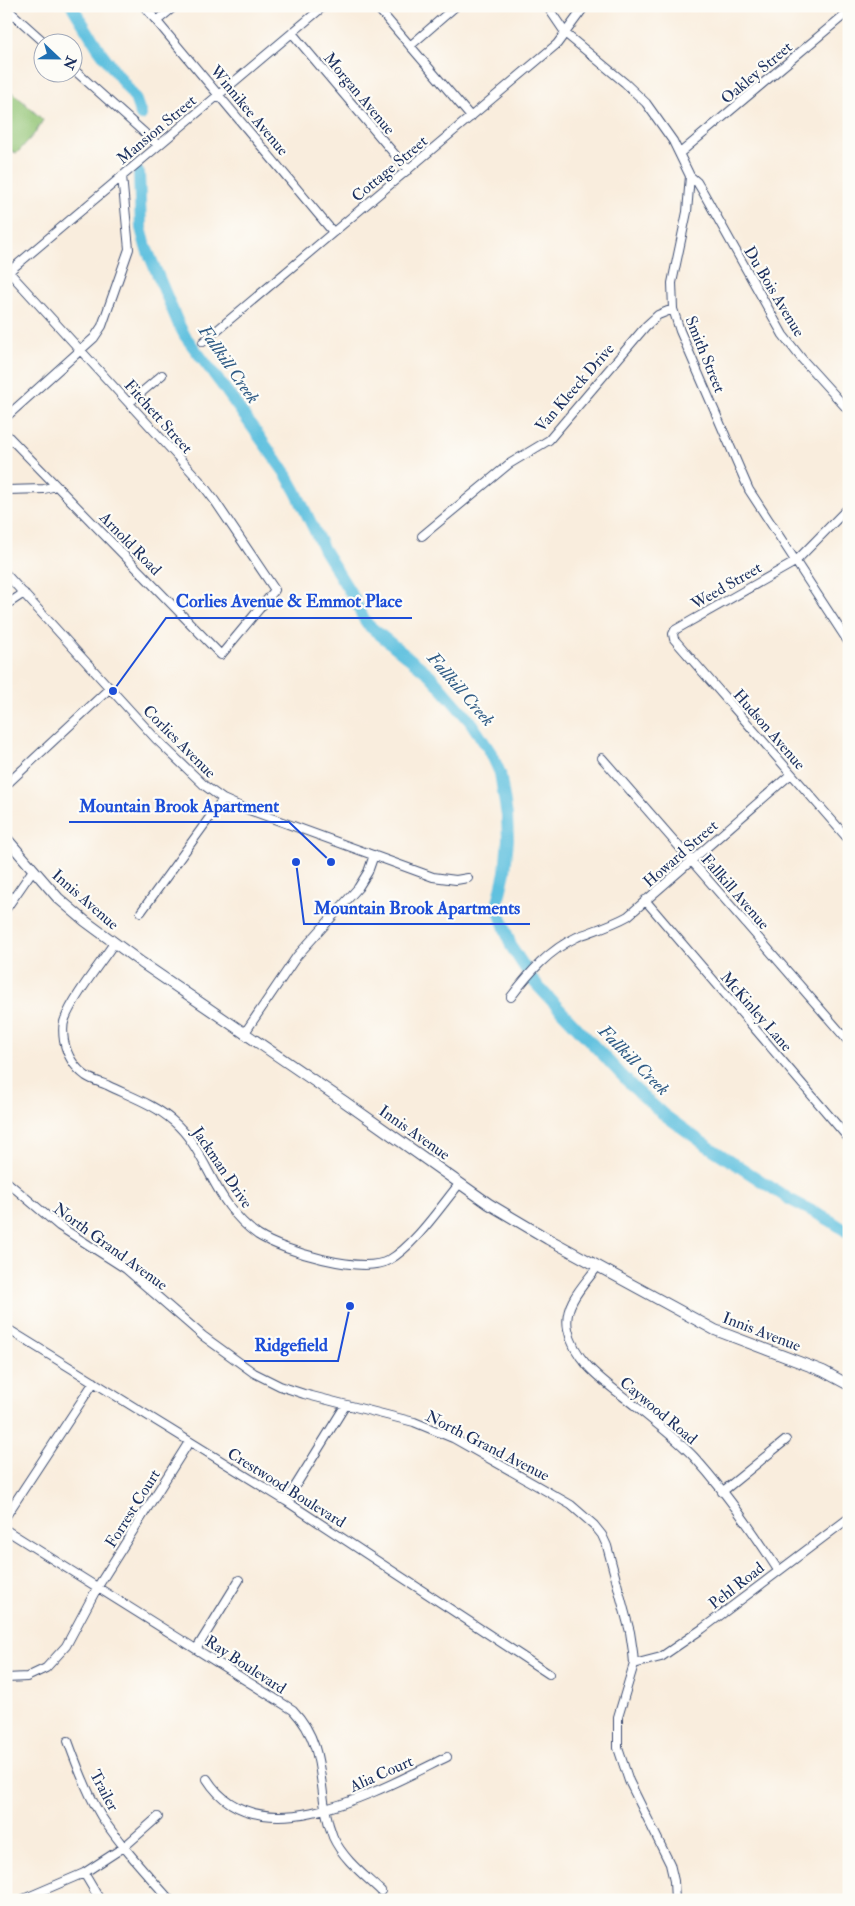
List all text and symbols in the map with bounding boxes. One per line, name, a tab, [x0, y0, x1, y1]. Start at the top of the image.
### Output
north arrow	[32, 32, 82, 82]
street label: Oakley Street	[717, 37, 796, 108]
street label: Morgan Avenue	[319, 48, 400, 139]
text: N	[59, 53, 80, 72]
street label: Winnikee Avenue	[205, 61, 293, 160]
street label: Mansion Street	[113, 91, 201, 169]
street label: Cottage Street	[348, 131, 432, 206]
street label: Du Bois Avenue	[739, 243, 809, 341]
street label: Smith Street	[681, 313, 730, 396]
water label: Fallkill Creek	[192, 320, 264, 408]
street label: Van Kleeck Drive	[531, 339, 619, 436]
street label: Fitchett Street	[120, 375, 197, 458]
street label: Arnold Road	[94, 507, 166, 580]
street label: Weed Street	[687, 558, 765, 615]
callout: Corlies Avenue & Emmot Place	[166, 585, 412, 618]
text: Corlies Avenue & Emmot Place	[176, 590, 403, 613]
water label: Fallkill Creek	[421, 647, 499, 731]
street label: Hudson Avenue	[729, 685, 810, 774]
street label: Corlies Avenue	[138, 701, 220, 783]
callout: Mountain Brook Apartment	[69, 789, 289, 822]
text: Mountain Brook Apartment	[78, 795, 279, 818]
street label: Howard Street	[639, 816, 722, 892]
street label: Fallkill Avenue	[697, 850, 774, 934]
street label: Innis Avenue	[48, 865, 123, 935]
callout: Mountain Brook Apartments	[304, 891, 530, 924]
text: Mountain Brook Apartments	[313, 897, 520, 920]
street label: McKinley Lane	[716, 968, 797, 1056]
water label: Fallkill Creek	[593, 1019, 674, 1101]
street label: Innis Avenue	[375, 1101, 454, 1165]
street label: Jackman Drive	[186, 1122, 257, 1213]
street label: North Grand Avenue	[49, 1199, 172, 1295]
street label: Innis Avenue	[720, 1308, 804, 1356]
callout: Ridgefield	[244, 1328, 338, 1361]
text: Ridgefield	[254, 1334, 328, 1357]
street label: Caywood Road	[616, 1373, 701, 1449]
street label: North Grand Avenue	[422, 1406, 553, 1486]
street label: Crestwood Boulevard	[224, 1443, 349, 1532]
street label: Forrest Court	[101, 1466, 165, 1551]
street label: Pehl Road	[705, 1558, 768, 1614]
street label: Ray Boulevard	[201, 1631, 290, 1699]
street label: Alia Court	[346, 1751, 416, 1797]
street label: Trailer	[85, 1767, 123, 1814]

